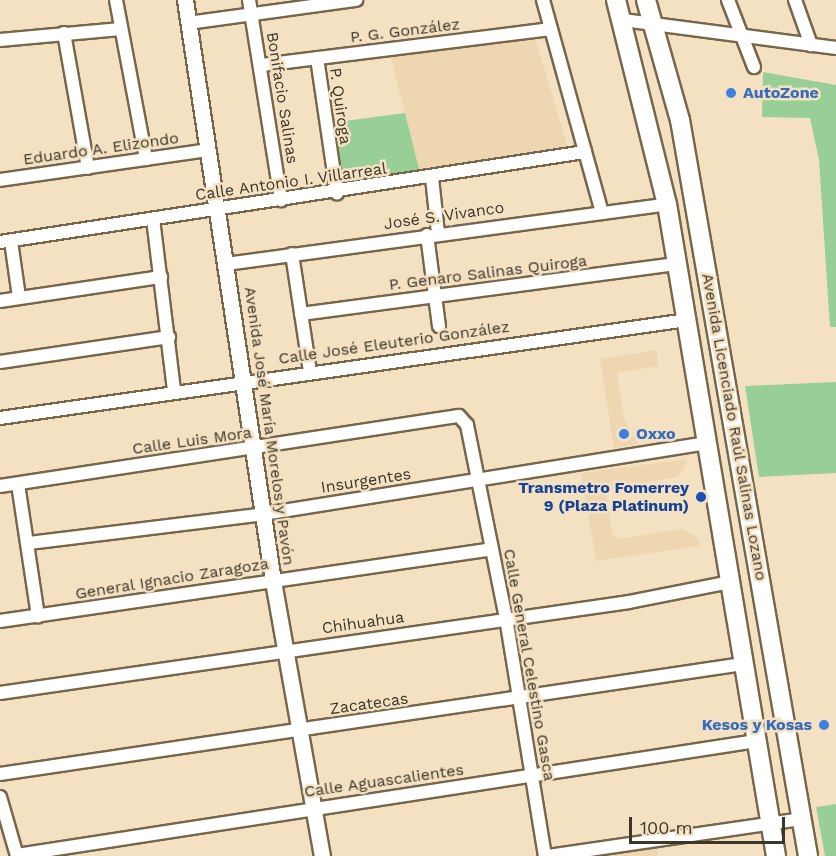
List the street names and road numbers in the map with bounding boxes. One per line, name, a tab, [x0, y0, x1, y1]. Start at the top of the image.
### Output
street label: P. G. González	[349, 15, 461, 47]
street label: Bonifacio Salinas	[262, 31, 302, 165]
street label: P. Quiroga	[325, 66, 355, 146]
street label: Eduardo A. Elizondo	[22, 129, 180, 169]
street label: Calle Antonio I. Villarreal	[193, 159, 389, 205]
street label: José S. Vivanco	[382, 198, 506, 234]
street label: P. Genaro Salinas Quiroga	[388, 251, 588, 295]
street label: Avenida Licenciado Raúl Salinas Lozano	[697, 271, 771, 583]
street label: Avenida José María Morelos y Pavón	[240, 285, 298, 567]
street label: Calle José Eleuterio González	[277, 317, 511, 369]
street label: Calle Luis Mora	[131, 423, 253, 459]
street label: Insurgentes	[320, 464, 412, 498]
street label: Calle General Celestino Gasca	[499, 547, 559, 783]
street label: General Ignacio Zaragoza	[74, 554, 270, 604]
street label: Chihuahua	[321, 608, 405, 638]
street label: Zacatecas	[328, 689, 410, 719]
street label: Calle Aguascalientes	[303, 760, 465, 802]

